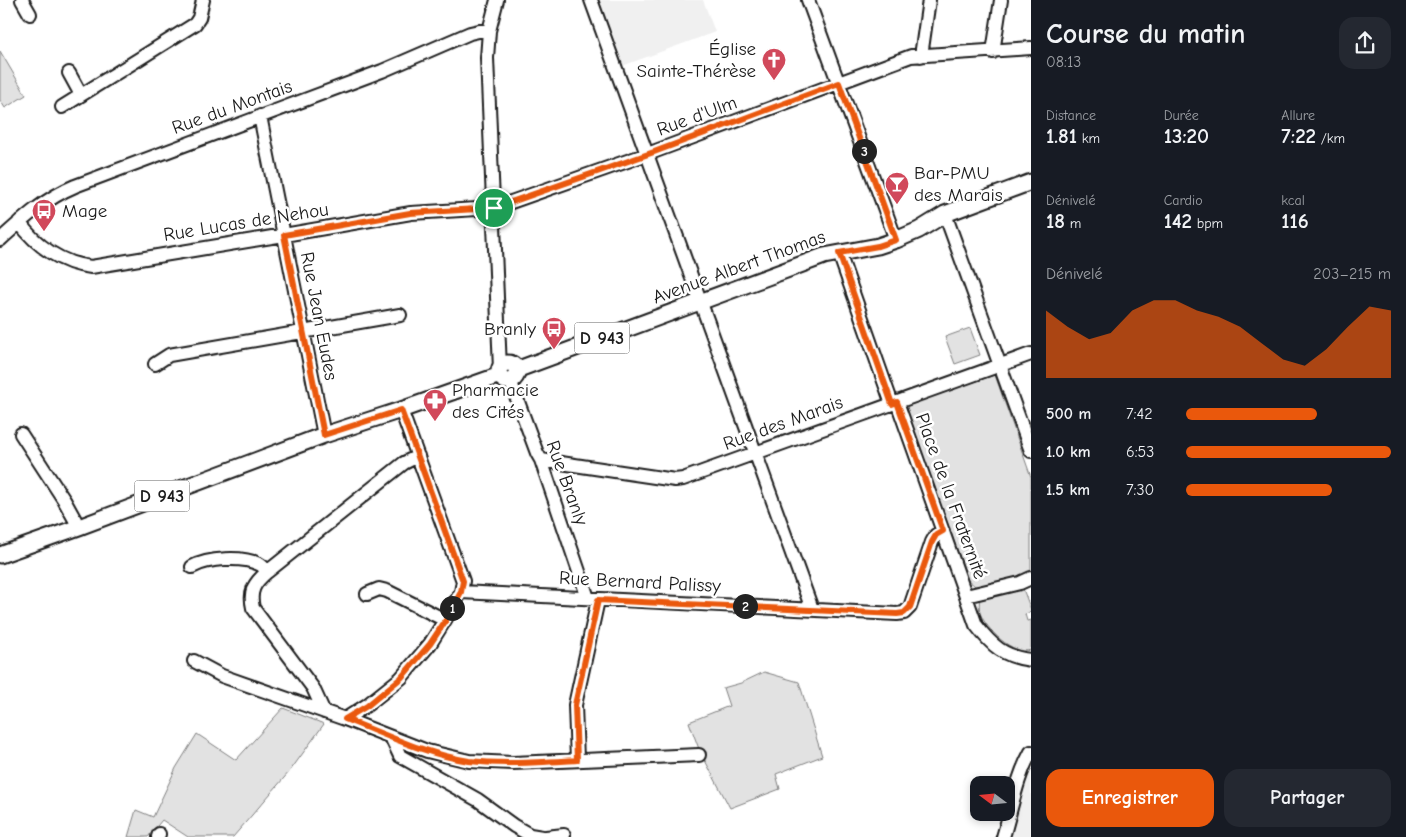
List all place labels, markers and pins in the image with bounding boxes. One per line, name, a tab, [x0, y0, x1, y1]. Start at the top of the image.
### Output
place label: Église Sainte-Thérèse	[637, 38, 756, 82]
church icon: Église Sainte-Thérèse	[761, 47, 787, 81]
pin: 3	[852, 138, 876, 164]
place label: Bar-PMU des Marais	[914, 162, 1003, 206]
bar icon: Bar-PMU des Marais	[884, 171, 910, 205]
pin	[473, 187, 515, 229]
bus stop icon: Mage	[31, 198, 57, 232]
place label: Mage	[62, 200, 107, 222]
bus stop icon: Branly	[541, 316, 567, 350]
place label: Branly	[484, 318, 536, 340]
place label: Pharmacie des Cités	[452, 379, 539, 423]
pharmacy icon: Pharmacie des Cités	[422, 388, 448, 422]
pin: 2	[732, 594, 758, 618]
pin: 1	[440, 596, 464, 620]

